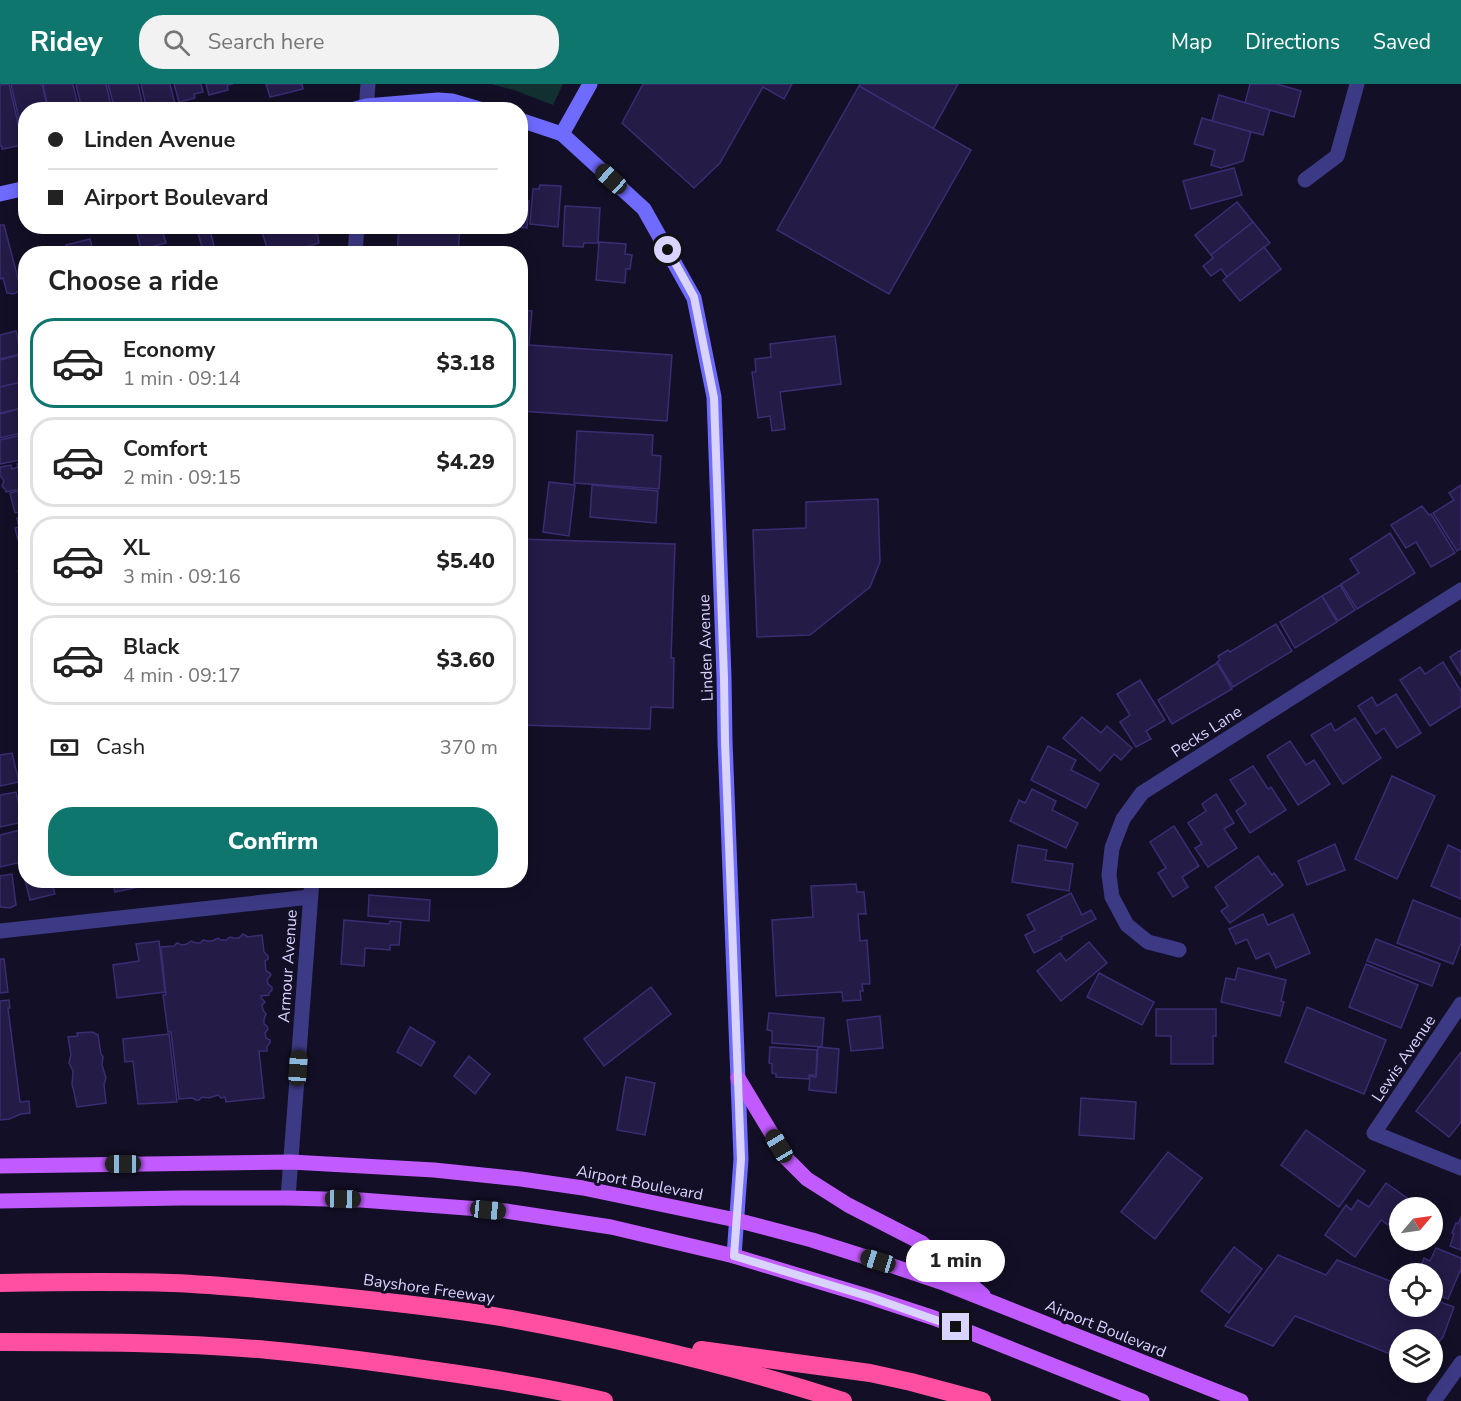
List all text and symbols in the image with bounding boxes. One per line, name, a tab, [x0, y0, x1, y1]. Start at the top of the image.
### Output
search box	[139, 15, 559, 69]
text: Ridey	[30, 23, 103, 61]
icon: search	[160, 26, 193, 59]
text: Search here	[208, 27, 324, 57]
text: Map	[1171, 28, 1212, 56]
text: Directions	[1245, 28, 1340, 56]
text: Saved	[1373, 28, 1431, 56]
text: Linden Avenue	[84, 125, 235, 155]
car	[592, 160, 630, 198]
text: Airport Boulevard	[84, 183, 268, 213]
route start	[654, 236, 681, 263]
text: Choose a ride	[48, 263, 219, 300]
text: Economy	[123, 335, 215, 365]
icon: car	[51, 336, 105, 390]
text: $3.18	[436, 348, 495, 378]
text: 1 min · 09:14	[123, 365, 241, 392]
text: Comfort	[123, 434, 207, 464]
icon: car	[51, 435, 105, 489]
text: $4.29	[436, 447, 495, 477]
text: 2 min · 09:15	[123, 464, 241, 491]
text: XL	[123, 533, 150, 563]
icon: car	[51, 534, 105, 588]
text: $5.40	[436, 546, 495, 576]
text: 3 min · 09:16	[123, 563, 241, 590]
street label: Linden Avenue	[693, 594, 719, 702]
text: Black	[123, 632, 179, 662]
icon: car	[51, 633, 105, 687]
text: $3.60	[436, 645, 495, 675]
text: 4 min · 09:17	[123, 662, 241, 689]
street label: Pecks Lane	[1167, 701, 1246, 763]
icon: cash	[48, 731, 81, 764]
text: Cash	[96, 732, 145, 762]
text: 370 m	[440, 734, 498, 761]
button: Confirm	[48, 807, 498, 876]
street label: Armour Avenue	[273, 909, 303, 1023]
street label: Lewis Avenue	[1367, 1011, 1441, 1106]
car	[288, 1049, 308, 1087]
car	[762, 1126, 796, 1166]
car	[105, 1155, 141, 1173]
street label: Airport Boulevard	[575, 1160, 705, 1206]
car	[325, 1190, 361, 1208]
north arrow	[1389, 1197, 1443, 1251]
map controls	[1389, 1197, 1443, 1383]
car	[469, 1199, 507, 1221]
callout: 1 min	[906, 1240, 1006, 1282]
car	[858, 1247, 898, 1275]
text: 1 min	[929, 1247, 982, 1274]
button: locate	[1389, 1263, 1443, 1317]
street label: Bayshore Freeway	[362, 1269, 497, 1309]
street label: Airport Boulevard	[1042, 1295, 1169, 1363]
route end	[942, 1313, 969, 1340]
button: layers	[1389, 1329, 1443, 1383]

